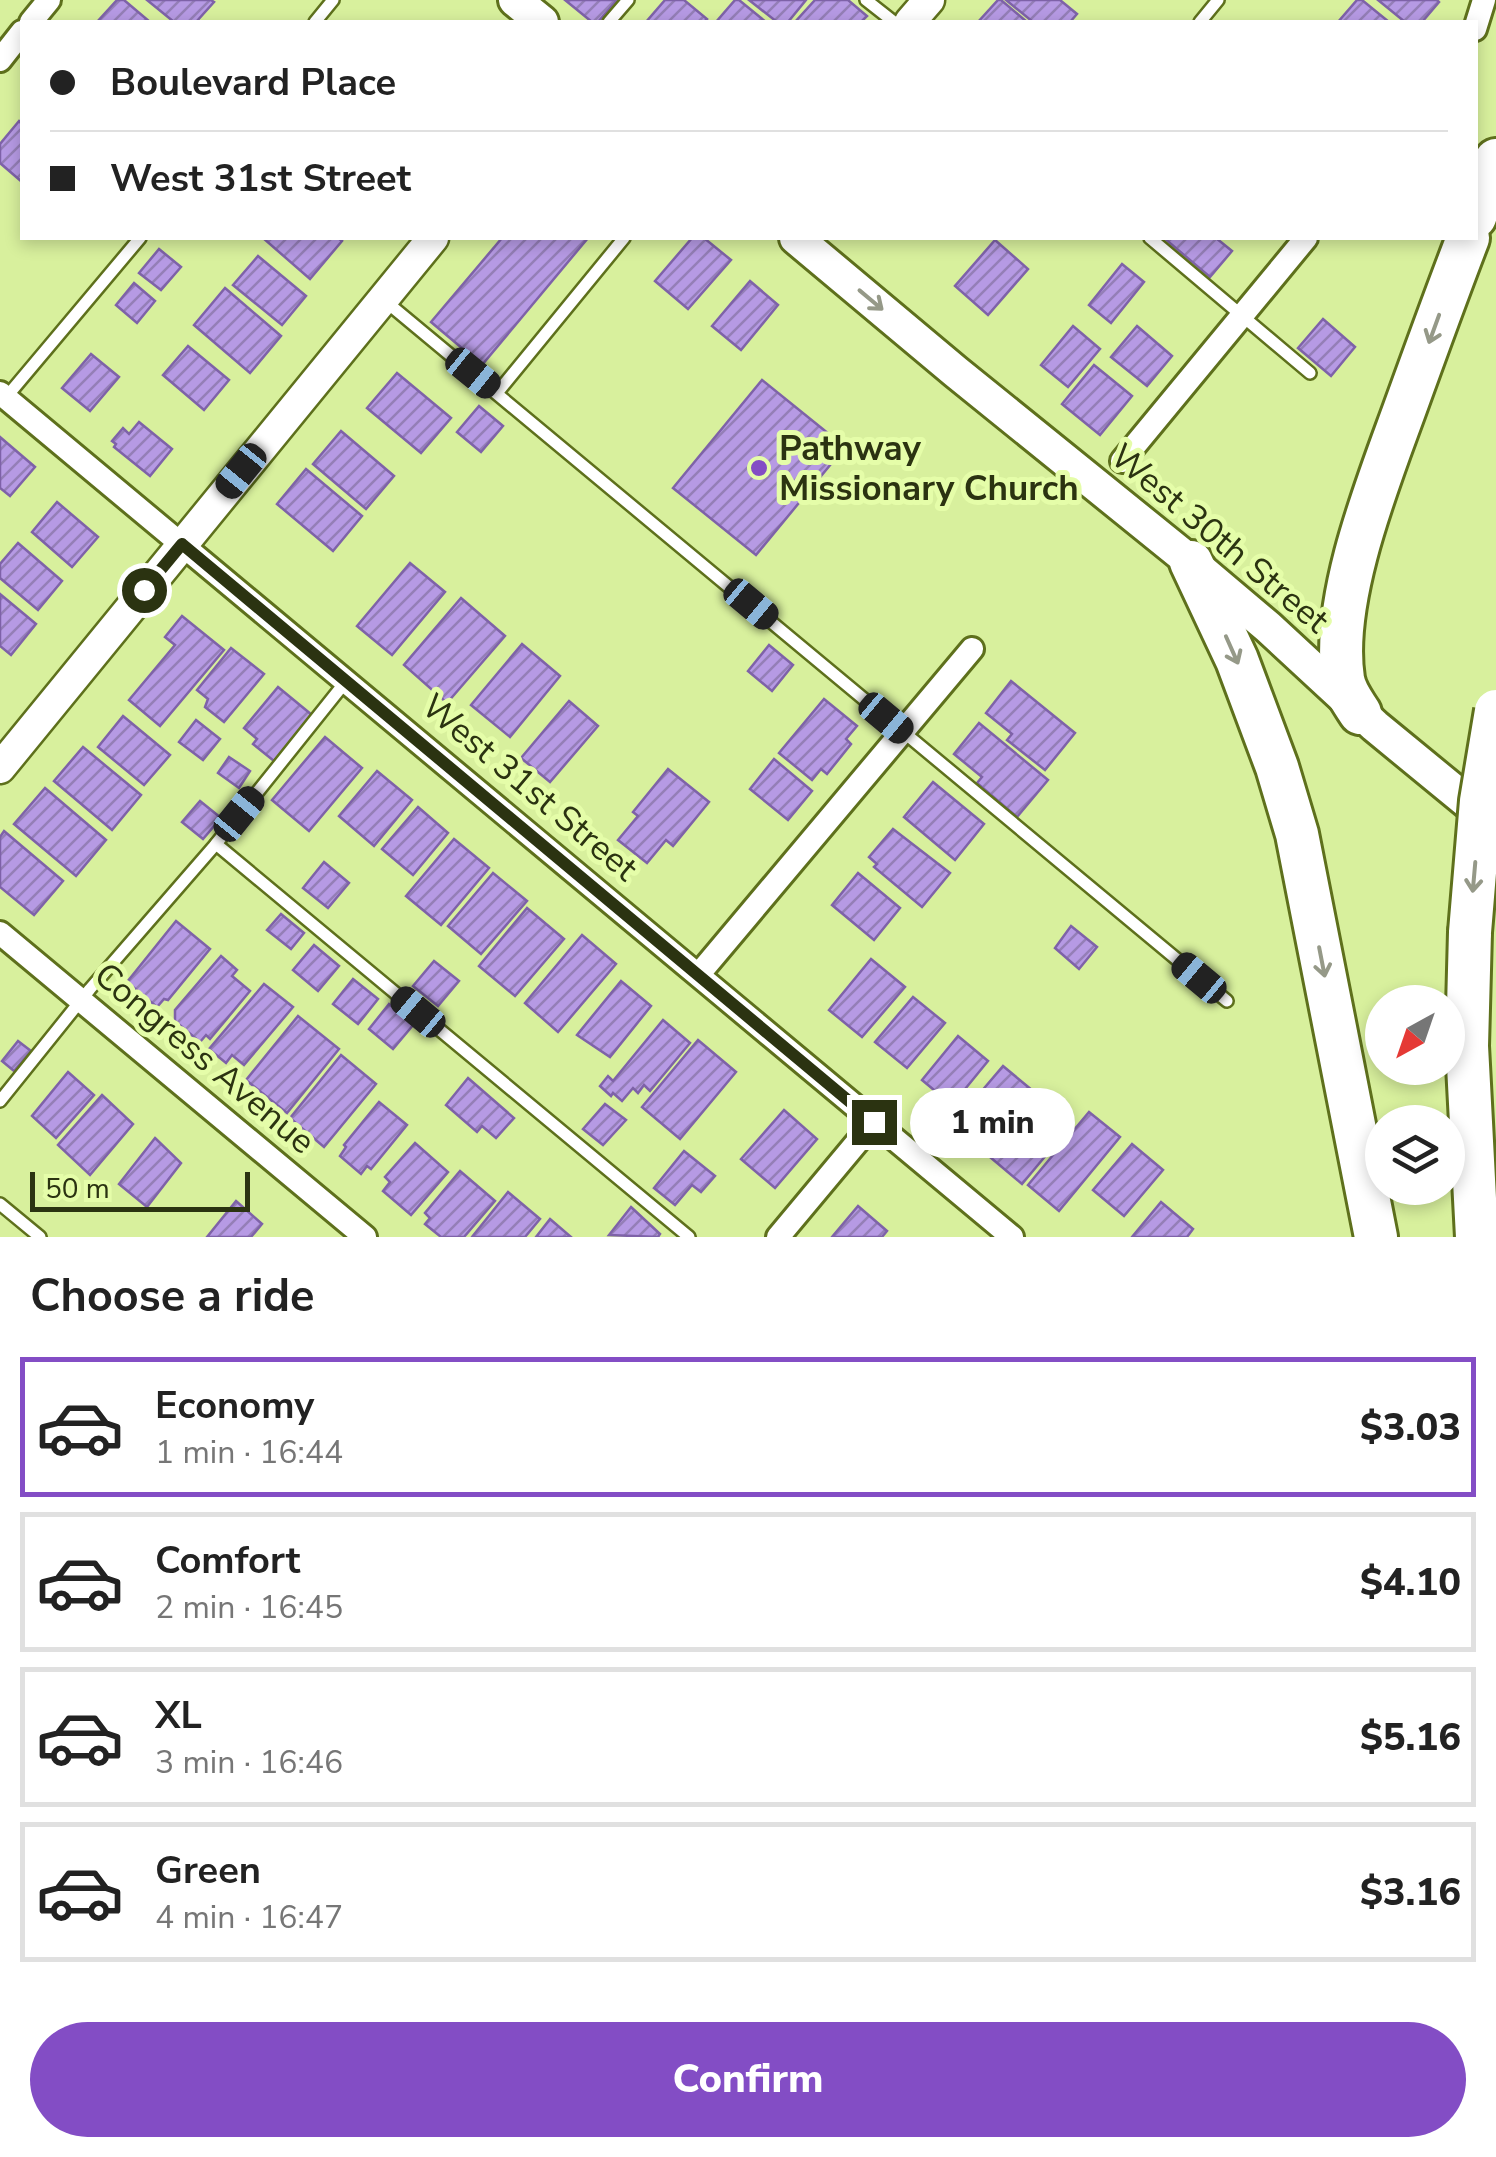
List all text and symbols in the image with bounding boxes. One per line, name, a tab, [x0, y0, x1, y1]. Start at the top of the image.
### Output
text: Boulevard Place	[110, 57, 396, 108]
text: West 31st Street	[110, 153, 411, 204]
one-way arrow	[858, 288, 883, 311]
one-way arrow	[1424, 313, 1442, 344]
car	[440, 342, 506, 404]
place label: Pathway Missionary Church	[779, 425, 1079, 512]
street label: West 30th Street	[1101, 433, 1339, 644]
car	[210, 438, 272, 504]
marker: Pathway Missionary Church	[748, 457, 770, 479]
route start	[122, 568, 167, 613]
car	[718, 573, 784, 635]
one-way arrow	[1224, 634, 1242, 665]
street label: West 31st Street	[412, 683, 648, 892]
car	[853, 687, 919, 749]
car	[208, 781, 270, 847]
one-way arrow	[1464, 860, 1483, 892]
one-way arrow	[1313, 945, 1332, 977]
car	[1166, 947, 1232, 1009]
street label: Congress Avenue	[84, 952, 325, 1165]
car	[385, 981, 451, 1043]
north arrow	[1365, 985, 1465, 1085]
map controls	[1365, 985, 1465, 1205]
callout: 1 min	[909, 1087, 1074, 1157]
route end	[852, 1100, 897, 1145]
text: 1 min	[950, 1101, 1035, 1144]
button: layers	[1365, 1105, 1465, 1205]
scale bar	[30, 1167, 250, 1212]
text: 50 m	[45, 1170, 110, 1208]
text: Choose a ride	[30, 1266, 315, 1327]
text: Economy	[155, 1380, 314, 1431]
icon: car	[35, 1382, 125, 1472]
text: $3.03	[1360, 1402, 1461, 1453]
text: 1 min · 16:44	[155, 1431, 343, 1474]
text: Comfort	[155, 1535, 300, 1586]
icon: car	[35, 1537, 125, 1627]
text: $4.10	[1360, 1557, 1461, 1608]
text: 2 min · 16:45	[155, 1586, 343, 1629]
text: XL	[155, 1690, 202, 1741]
icon: car	[35, 1692, 125, 1782]
text: $5.16	[1360, 1712, 1461, 1763]
text: 3 min · 16:46	[155, 1741, 343, 1784]
text: Green	[155, 1845, 261, 1896]
icon: car	[35, 1847, 125, 1937]
text: $3.16	[1360, 1867, 1461, 1918]
text: 4 min · 16:47	[155, 1896, 343, 1939]
button: Confirm	[30, 2022, 1466, 2137]

